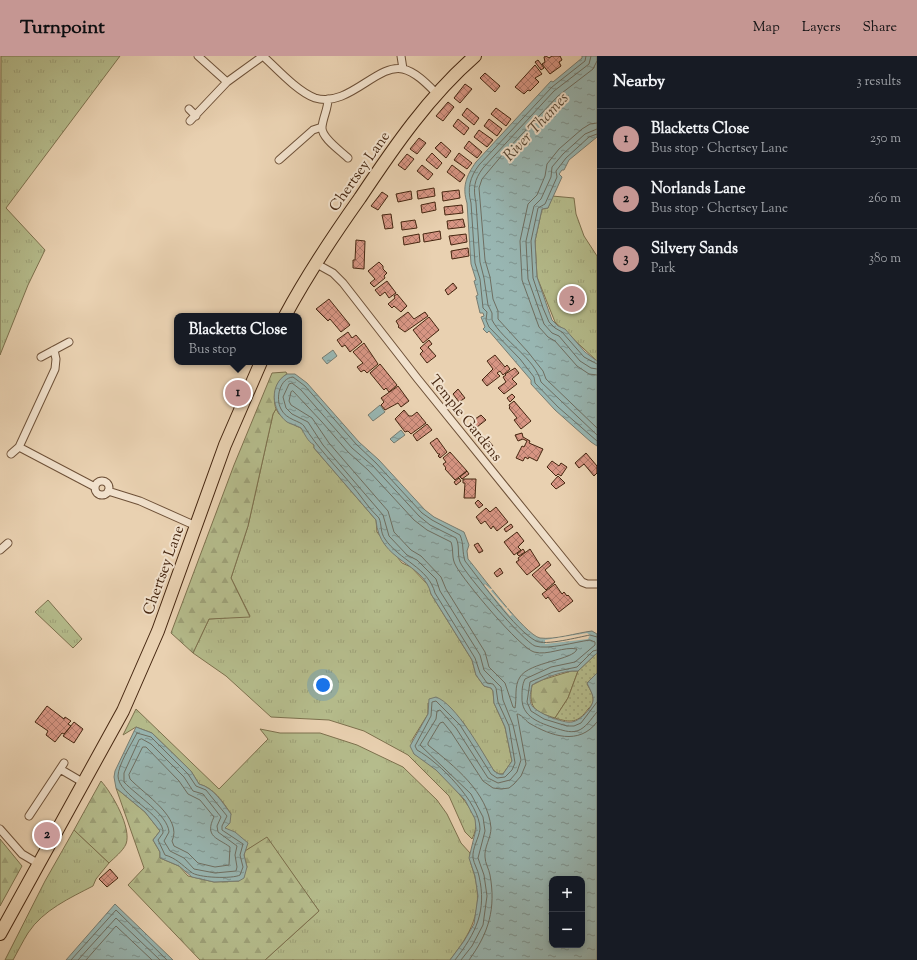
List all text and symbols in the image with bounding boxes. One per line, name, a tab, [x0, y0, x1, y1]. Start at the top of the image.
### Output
text: Turnpoint	[20, 15, 105, 42]
text: Map	[753, 18, 780, 38]
text: Layers	[802, 18, 840, 38]
text: Share	[862, 18, 897, 38]
text: Nearby	[613, 70, 665, 94]
text: 3 results	[856, 73, 901, 91]
water label: River Thames	[499, 88, 575, 167]
text: Blacketts Close	[651, 119, 749, 140]
street label: Chertsey Lane	[325, 128, 396, 216]
text: 1	[624, 130, 628, 148]
text: 250 m	[870, 130, 901, 148]
text: Bus stop · Chertsey Lane	[651, 140, 788, 158]
text: Norlands Lane	[651, 179, 746, 200]
text: 2	[623, 190, 629, 208]
text: 260 m	[868, 190, 901, 208]
text: Bus stop · Chertsey Lane	[651, 200, 788, 218]
text: Silvery Sands	[651, 239, 738, 260]
text: 3	[623, 250, 629, 268]
text: 380 m	[869, 250, 901, 268]
text: Park	[651, 260, 676, 278]
pin: 3	[559, 284, 585, 314]
popup	[174, 313, 302, 365]
text: Blacketts Close	[189, 320, 287, 341]
text: Bus stop	[189, 341, 236, 359]
street label: Temple Gardens	[423, 371, 506, 467]
pin: 1	[225, 378, 251, 408]
street label: Chertsey Lane	[139, 523, 190, 618]
your location	[313, 675, 333, 695]
pin: 2	[34, 820, 60, 850]
map controls	[549, 876, 585, 948]
button: +	[549, 876, 585, 912]
button: −	[549, 912, 585, 948]

